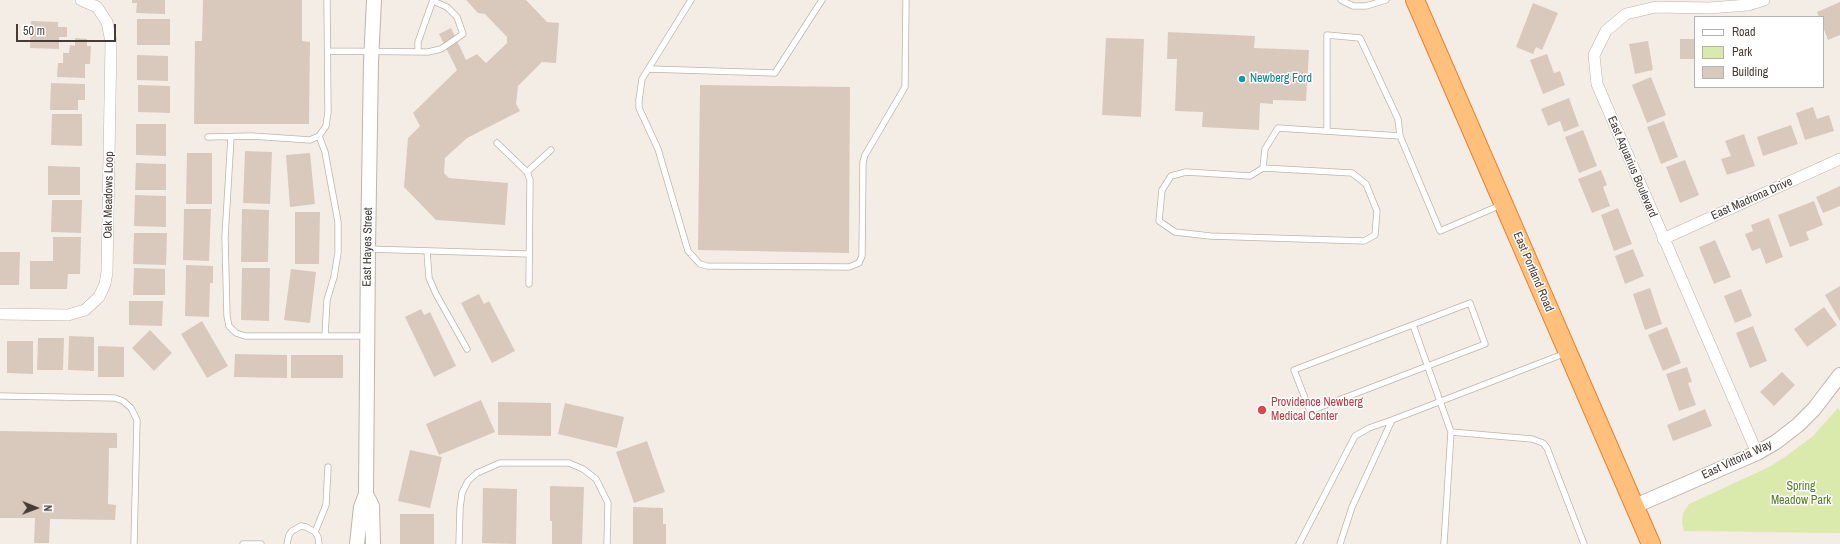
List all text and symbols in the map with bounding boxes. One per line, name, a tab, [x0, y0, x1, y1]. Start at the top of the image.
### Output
scale bar	[18, 16, 118, 42]
legend	[1694, 16, 1824, 88]
text: 50 m	[23, 23, 45, 39]
text: Road	[1732, 24, 1756, 40]
text: Park	[1732, 44, 1752, 60]
text: Building	[1732, 64, 1768, 80]
place label: Newberg Ford	[1250, 72, 1312, 86]
marker: Newberg Ford	[1237, 74, 1247, 84]
street label: East Aquarius Boulevard	[1604, 114, 1660, 220]
street label: Oak Meadows Loop	[101, 151, 117, 239]
street label: East Madrona Drive	[1709, 175, 1795, 223]
street label: East Hayes Street	[360, 207, 376, 287]
street label: East Portland Road	[1510, 230, 1556, 314]
place label: Providence Newberg Medical Center	[1271, 396, 1363, 424]
marker: Providence Newberg Medical Center	[1256, 404, 1268, 416]
street label: East Vittoria Way	[1699, 437, 1775, 483]
park label: Spring Meadow Park	[1771, 480, 1831, 508]
north arrow	[16, 488, 56, 528]
text: N	[41, 505, 55, 512]

